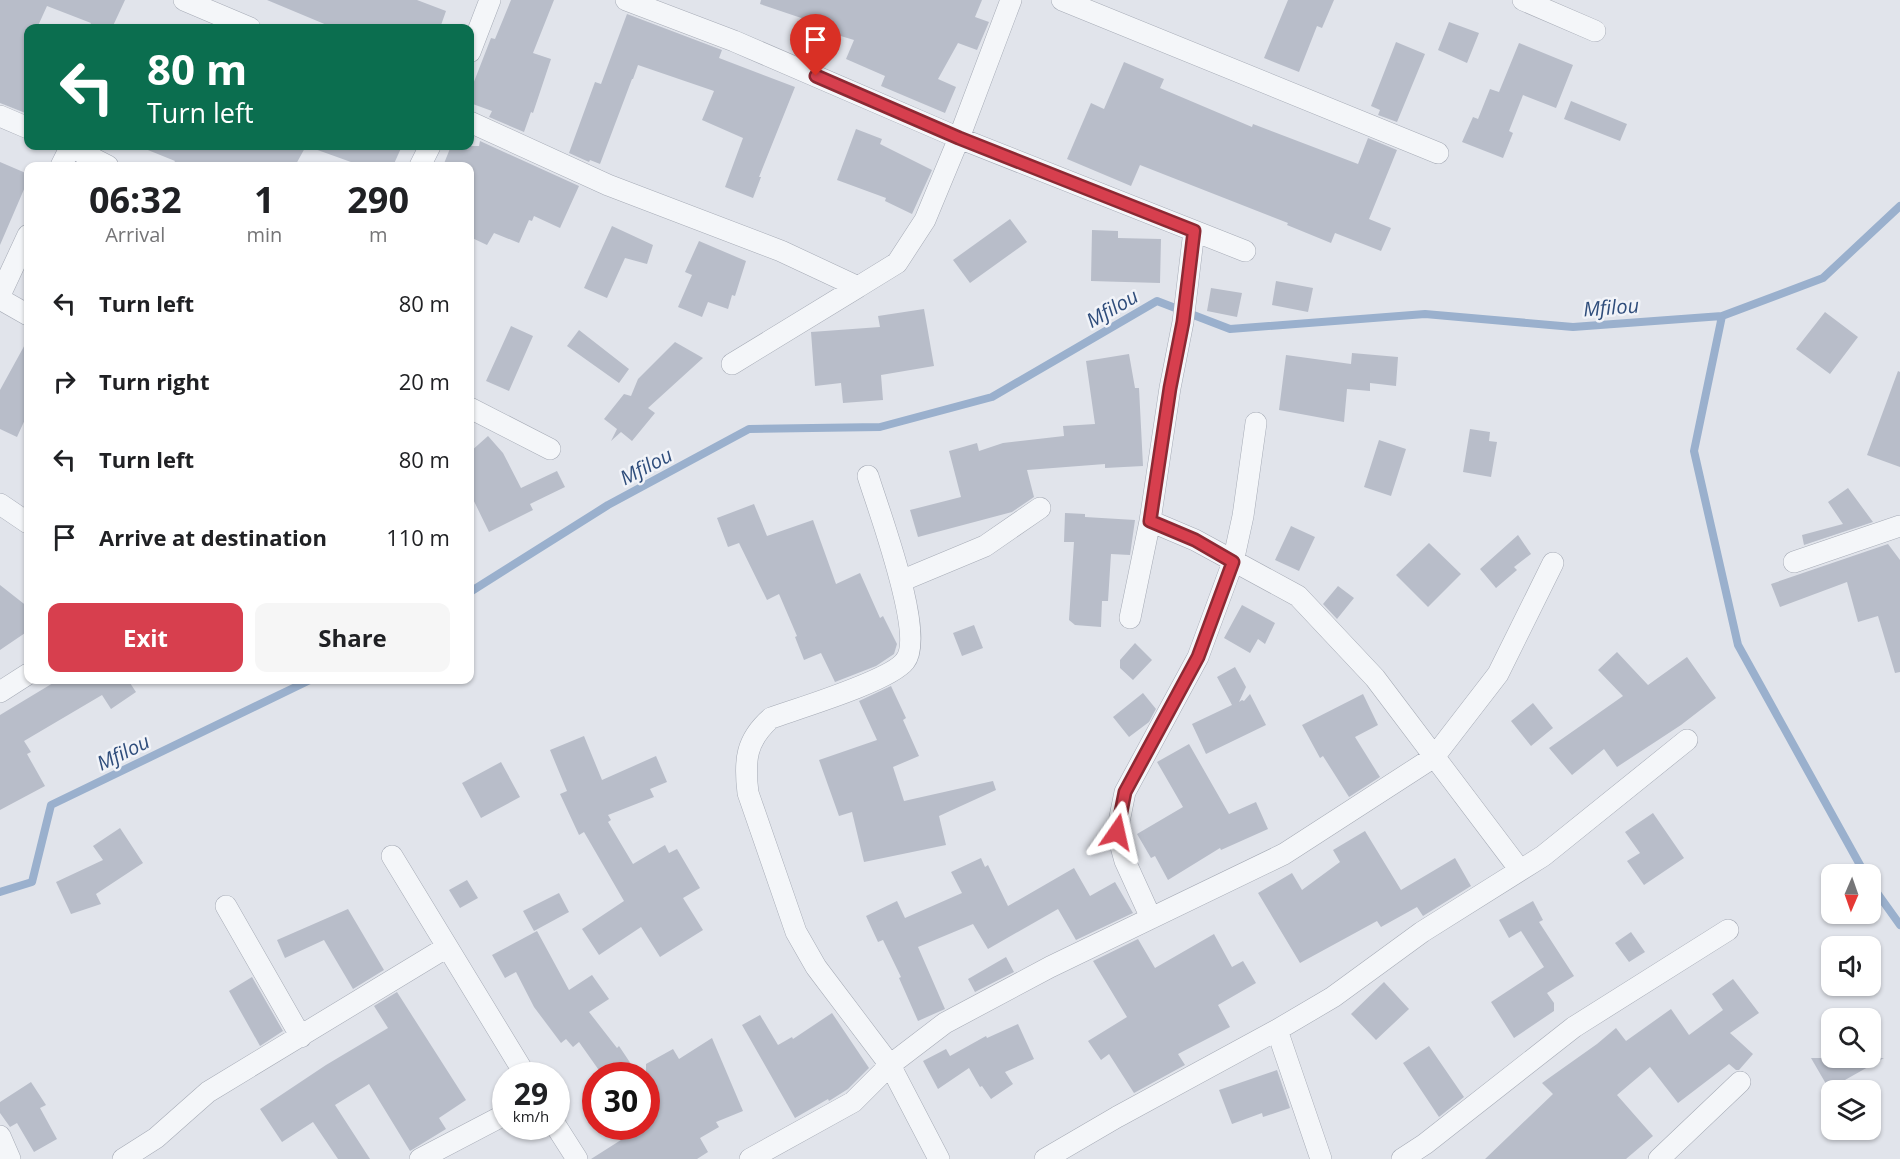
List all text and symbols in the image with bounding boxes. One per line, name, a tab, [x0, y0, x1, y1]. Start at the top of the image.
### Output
pin	[790, 14, 841, 76]
icon: arrive	[799, 23, 832, 56]
text: 80 m	[147, 40, 247, 97]
icon: left	[48, 48, 126, 126]
text: Turn left	[147, 94, 254, 131]
text: 06:32	[89, 175, 182, 224]
text: 1	[254, 175, 275, 224]
text: 290	[347, 175, 409, 224]
text: Arrival	[105, 221, 165, 248]
text: min	[246, 221, 282, 248]
text: m	[369, 221, 387, 248]
water label: Mfilou	[1081, 282, 1143, 334]
icon: left	[48, 287, 81, 320]
text: Turn left	[99, 288, 194, 318]
text: 80 m	[399, 288, 450, 318]
water label: Mfilou	[1582, 292, 1640, 322]
icon: right	[48, 365, 81, 398]
text: Turn right	[99, 366, 210, 396]
text: 20 m	[399, 366, 450, 396]
water label: Mfilou	[615, 441, 677, 491]
icon: left	[48, 443, 81, 476]
text: Turn left	[99, 444, 194, 474]
text: 80 m	[399, 444, 450, 474]
icon: arrive	[48, 521, 81, 554]
text: Arrive at destination	[99, 522, 327, 552]
text: 110 m	[386, 522, 450, 552]
button: Exit	[48, 603, 243, 672]
button: Share	[255, 603, 450, 672]
water label: Mfilou	[92, 728, 154, 776]
position arrow	[1085, 800, 1149, 864]
north arrow	[1821, 864, 1881, 924]
map controls	[1821, 864, 1881, 1140]
button: sound	[1821, 936, 1881, 996]
button: search	[1821, 1008, 1881, 1068]
speed limit sign: 30	[582, 1062, 660, 1140]
text: 29	[514, 1073, 548, 1114]
button: layers	[1821, 1080, 1881, 1140]
text: km/h	[513, 1106, 549, 1126]

